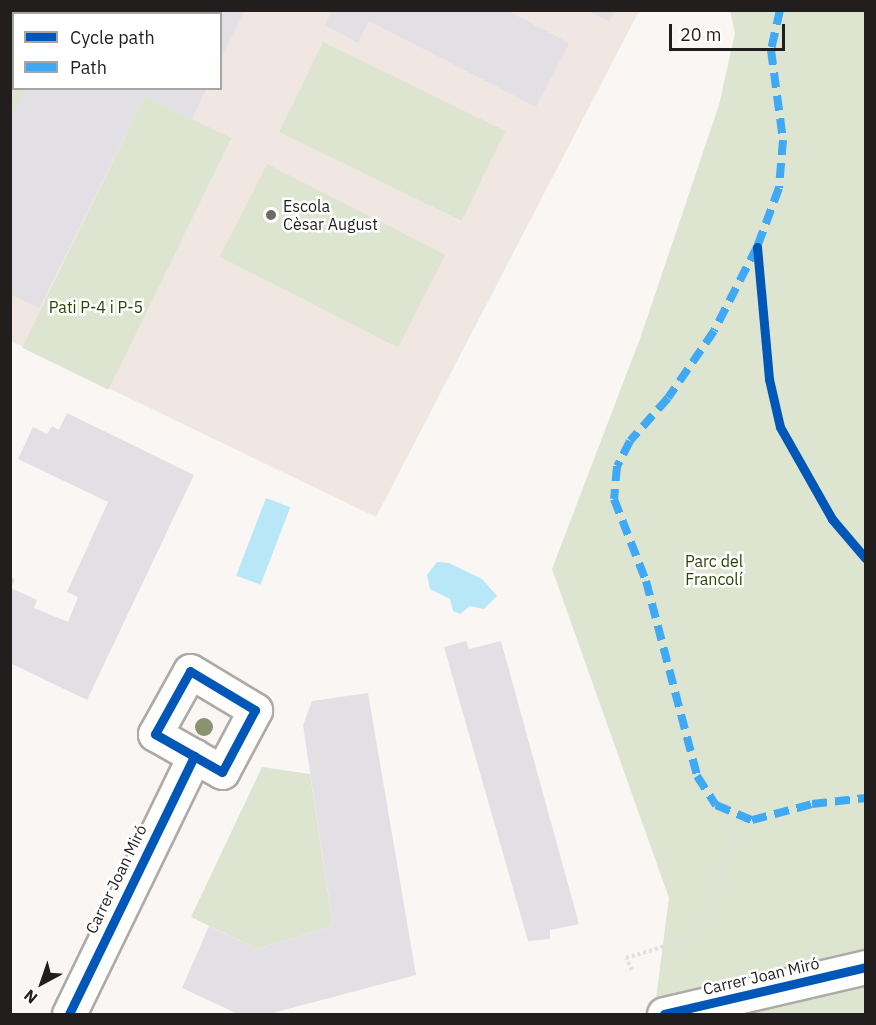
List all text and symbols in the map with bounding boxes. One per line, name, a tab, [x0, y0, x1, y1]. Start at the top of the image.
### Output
legend	[12, 12, 222, 90]
scale bar	[672, 12, 788, 50]
text: 20 m	[680, 23, 722, 46]
text: Cycle path	[70, 26, 155, 49]
text: Path	[70, 56, 107, 79]
place label: Escola Cèsar August	[283, 196, 378, 234]
marker: Escola Cèsar August	[264, 208, 278, 222]
park label: Pati P-4 i P-5	[49, 297, 143, 317]
park label: Parc del Francolí	[685, 551, 743, 589]
street label: Carrer Joan Miró	[81, 821, 151, 937]
north arrow	[12, 953, 72, 1013]
street label: Carrer Joan Miró	[701, 953, 821, 999]
text: N	[20, 985, 41, 1008]

